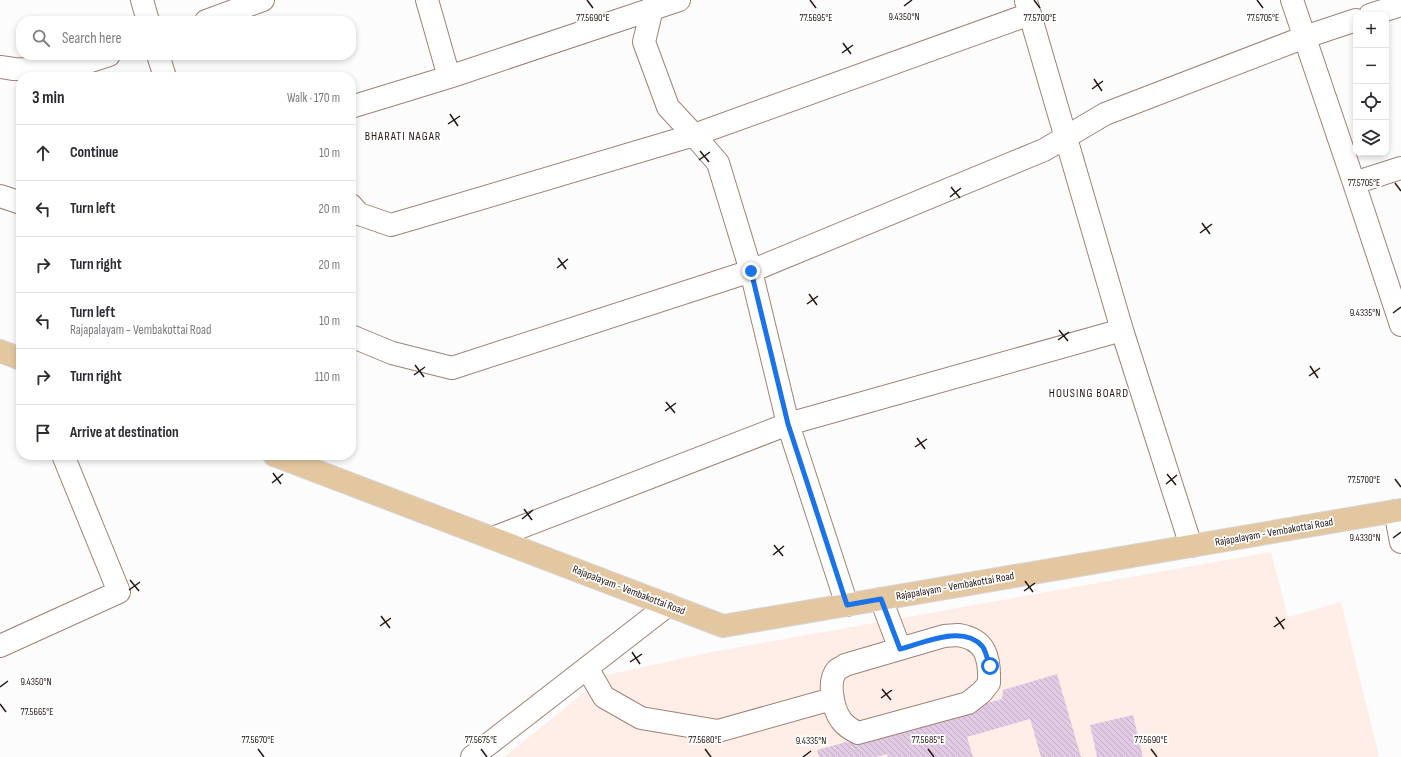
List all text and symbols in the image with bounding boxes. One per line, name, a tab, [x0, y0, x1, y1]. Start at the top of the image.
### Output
text: 9.4350°N	[888, 11, 920, 23]
text: 77.5690°E	[576, 12, 610, 24]
text: 77.5695°E	[800, 12, 832, 24]
text: 77.5700°E	[1024, 12, 1056, 24]
text: 77.5705°E	[1247, 12, 1279, 24]
map controls	[1353, 12, 1389, 156]
button: +	[1353, 12, 1389, 48]
search box	[16, 16, 356, 60]
icon: search	[30, 27, 52, 49]
text: Search here	[62, 29, 122, 48]
button: −	[1353, 48, 1389, 84]
button: locate	[1353, 84, 1389, 120]
text: 3 min	[32, 88, 65, 108]
text: Walk · 170 m	[287, 90, 340, 106]
button: layers	[1353, 120, 1389, 156]
district label: BHARATI NAGAR	[365, 129, 441, 144]
icon: ahead	[32, 142, 54, 164]
text: Continue	[70, 143, 119, 162]
text: 10 m	[319, 145, 340, 161]
text: 77.5705°E	[1348, 177, 1380, 189]
icon: left	[32, 198, 54, 220]
text: Turn left	[70, 199, 115, 218]
text: 20 m	[318, 201, 340, 217]
icon: right	[32, 254, 54, 276]
text: Turn right	[70, 255, 122, 274]
text: 20 m	[318, 257, 340, 273]
route end	[742, 262, 760, 280]
text: Turn left	[70, 303, 115, 322]
text: 9.4335°N	[1350, 307, 1380, 319]
icon: left	[32, 310, 54, 332]
text: 10 m	[319, 313, 340, 329]
text: Rajapalayam - Vembakottai Road	[70, 322, 212, 338]
icon: right	[32, 366, 54, 388]
text: Turn right	[70, 367, 122, 386]
text: 110 m	[315, 369, 340, 385]
district label: HOUSING BOARD	[1049, 386, 1129, 401]
icon: arrive	[32, 422, 54, 444]
text: Arrive at destination	[70, 423, 179, 442]
text: 77.5700°E	[1348, 474, 1380, 486]
street label: Rajapalayam - Vembakottai Road	[1214, 515, 1334, 549]
text: 9.4330°N	[1349, 532, 1381, 544]
street label: Rajapalayam - Vembakottai Road	[571, 562, 688, 618]
street label: Rajapalayam - Vembakottai Road	[895, 569, 1015, 603]
route start	[981, 657, 999, 675]
text: 9.4350°N	[20, 676, 52, 688]
text: 77.5665°E	[21, 706, 53, 718]
text: 77.5670°E	[242, 734, 274, 746]
text: 77.5675°E	[465, 734, 497, 746]
text: 77.5680°E	[688, 734, 722, 746]
text: 77.5685°E	[912, 734, 944, 746]
text: 77.5690°E	[1134, 734, 1168, 746]
text: 9.4335°N	[796, 735, 826, 747]

